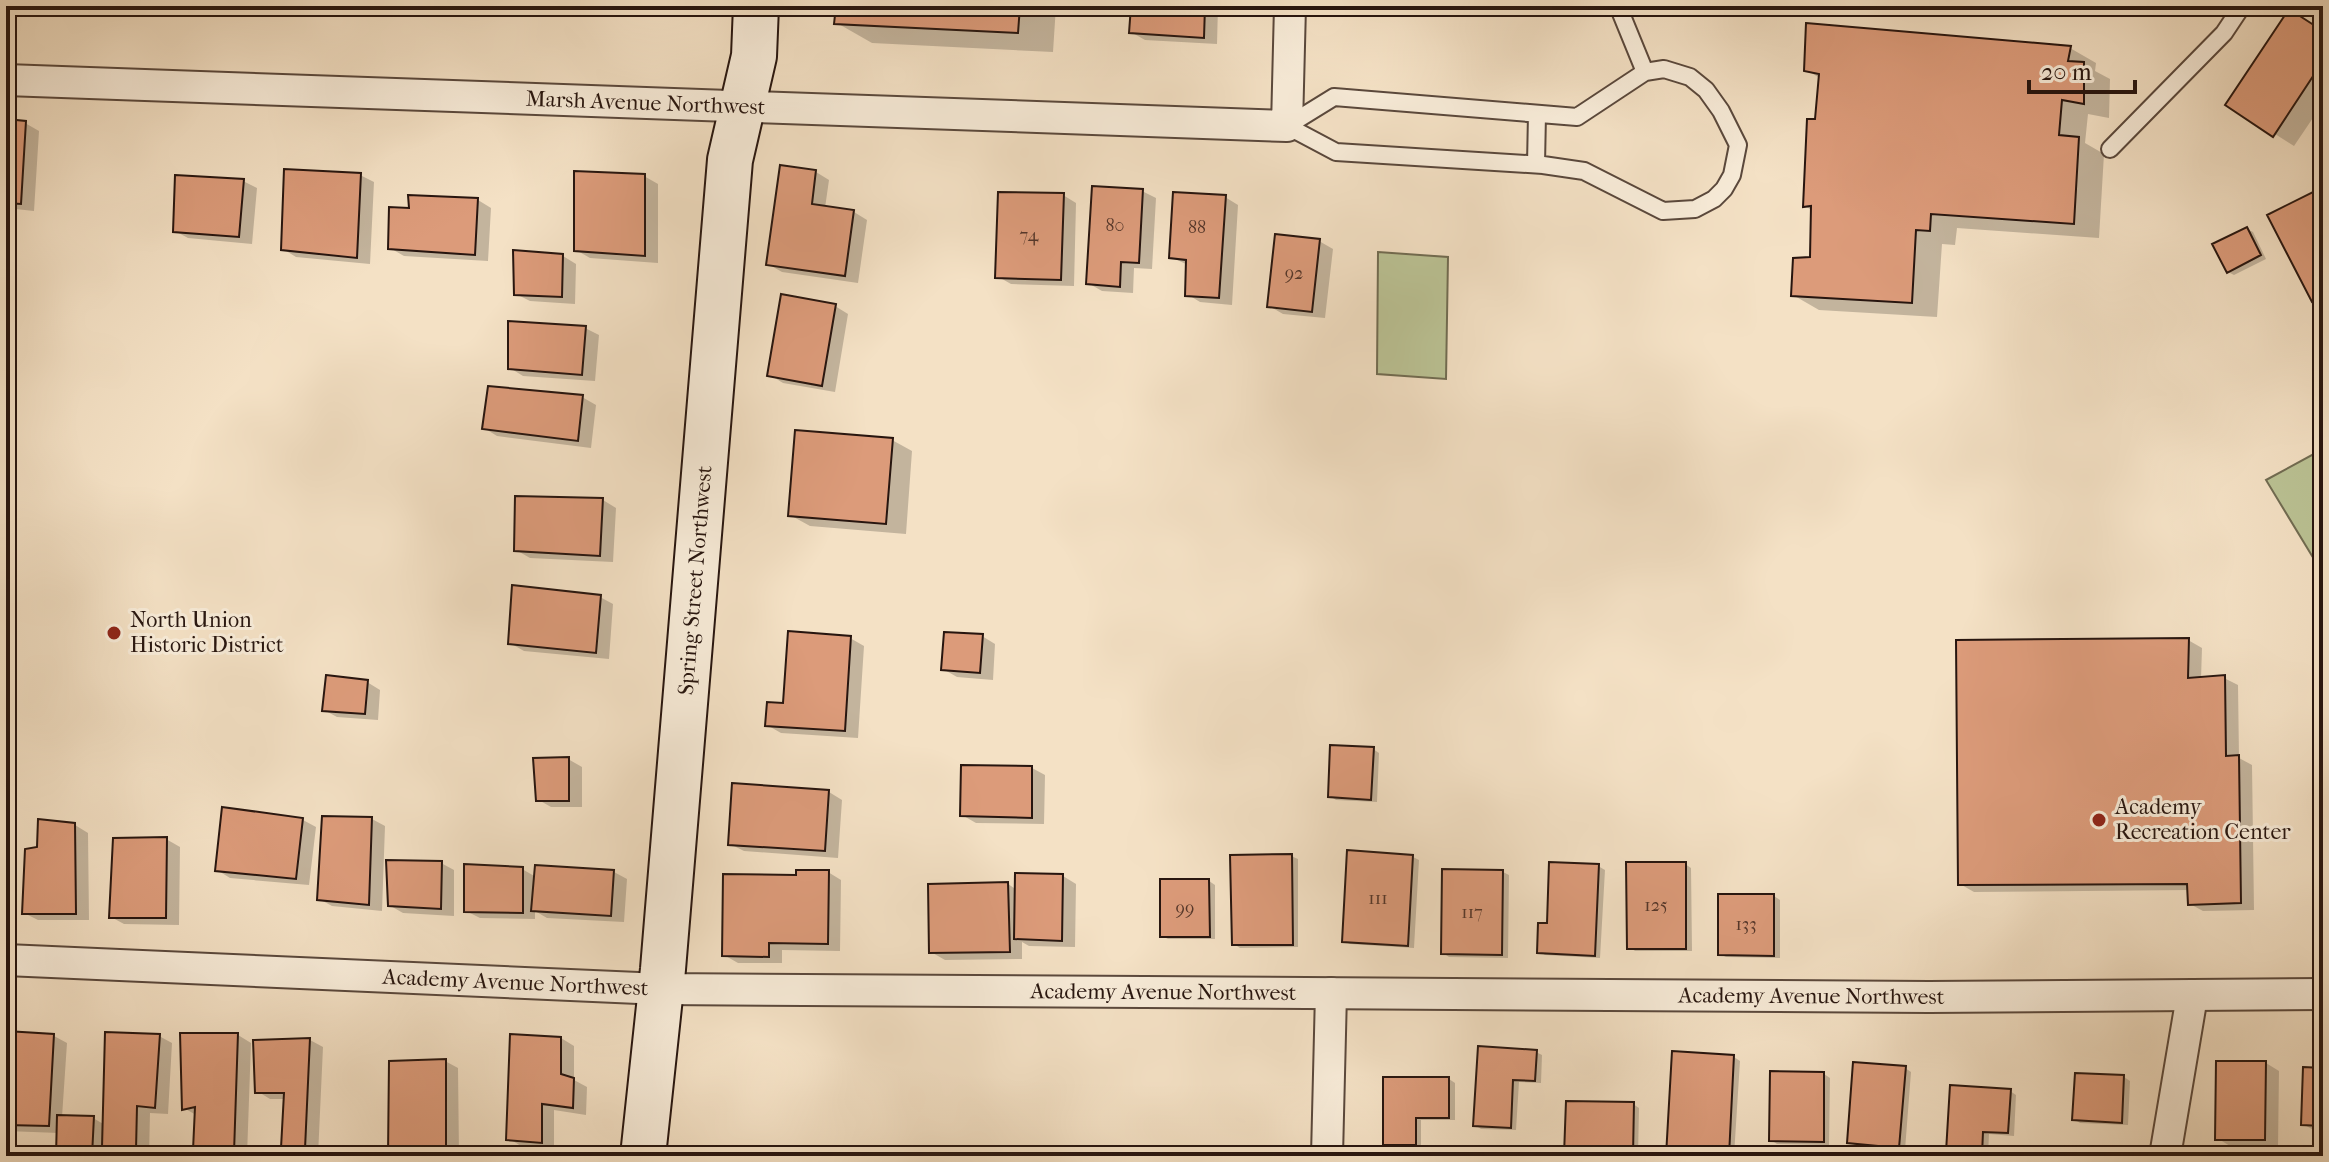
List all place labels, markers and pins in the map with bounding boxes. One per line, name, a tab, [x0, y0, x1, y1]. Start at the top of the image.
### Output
place label: North Union Historic District	[130, 607, 284, 658]
marker: North Union Historic District	[105, 624, 123, 642]
place label: Academy Recreation Center	[2114, 794, 2291, 845]
marker: Academy Recreation Center	[2090, 811, 2108, 829]

